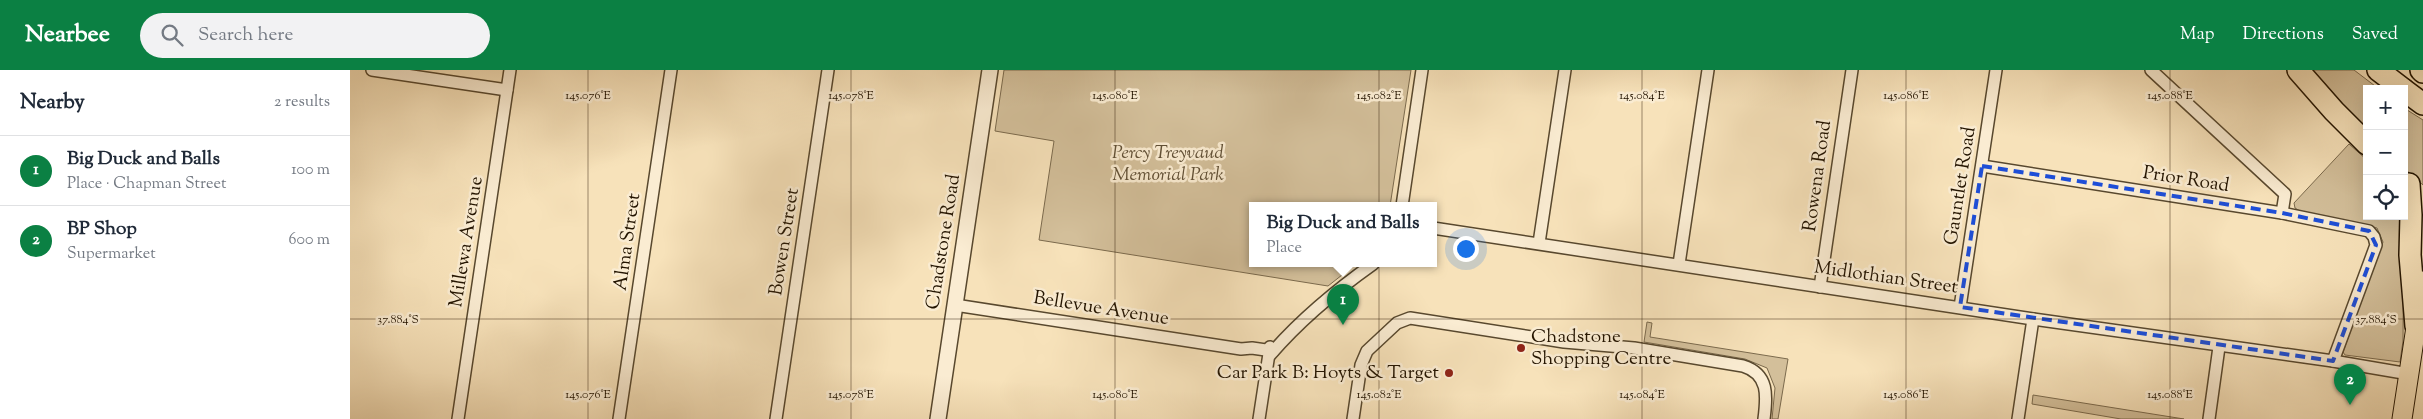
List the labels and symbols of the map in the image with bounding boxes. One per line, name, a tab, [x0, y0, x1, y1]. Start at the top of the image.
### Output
text: 145.076°E	[565, 87, 612, 105]
text: 145.078°E	[828, 87, 875, 105]
text: 145.080°E	[1092, 87, 1139, 105]
text: 145.082°E	[1357, 87, 1402, 105]
text: 145.084°E	[1619, 87, 1665, 105]
text: 145.086°E	[1883, 87, 1930, 105]
text: 145.088°E	[2147, 87, 2194, 105]
street label: Rowena Road	[1797, 118, 1839, 233]
street label: Gauntlet Road	[1938, 125, 1984, 247]
park label: Percy Treyvaud Memorial Park	[1112, 140, 1224, 189]
street label: Prior Road	[2141, 160, 2231, 200]
street label: Chadstone Road	[920, 172, 968, 312]
street label: Millewa Avenue	[443, 174, 491, 309]
street label: Bowen Street	[763, 186, 807, 298]
street label: Alma Street	[608, 191, 648, 293]
your location	[1453, 236, 1479, 262]
street label: Midlothian Street	[1812, 255, 1960, 302]
pin: 1	[1327, 284, 1359, 325]
street label: Bellevue Avenue	[1031, 285, 1171, 333]
text: 37.884°S	[377, 311, 419, 329]
text: 37.884°S	[2355, 311, 2397, 329]
place label: Chadstone Shopping Centre	[1531, 324, 1671, 373]
marker: Chadstone Shopping Centre	[1515, 342, 1527, 354]
place label: Car Park B: Hoyts & Target	[1217, 360, 1439, 387]
pin: 2	[2334, 364, 2366, 405]
marker: Car Park B: Hoyts & Target	[1443, 367, 1455, 379]
text: 145.076°E	[565, 386, 612, 404]
text: 145.078°E	[828, 386, 875, 404]
text: 145.080°E	[1092, 386, 1139, 404]
text: 145.082°E	[1357, 386, 1402, 404]
text: 145.084°E	[1619, 386, 1665, 404]
text: 145.086°E	[1883, 386, 1930, 404]
text: 145.088°E	[2147, 386, 2194, 404]

